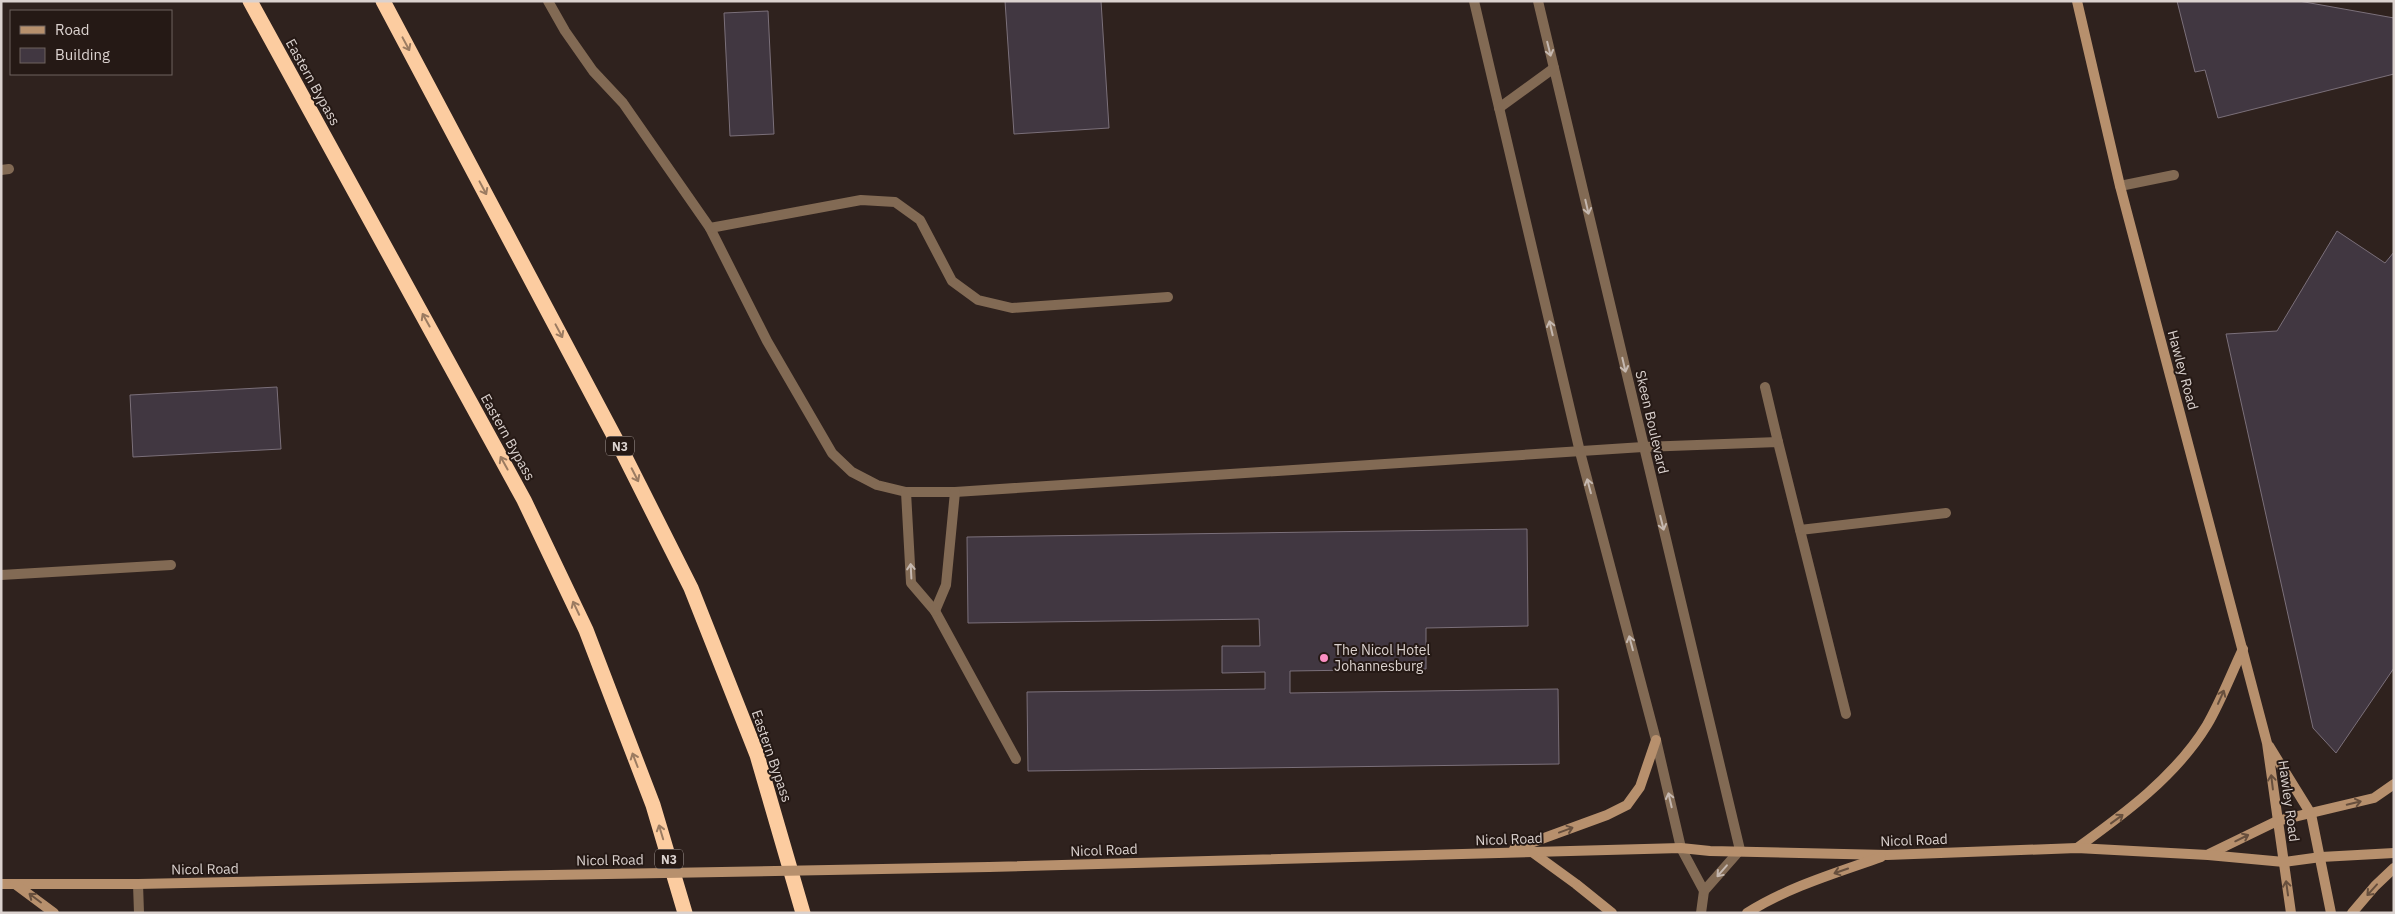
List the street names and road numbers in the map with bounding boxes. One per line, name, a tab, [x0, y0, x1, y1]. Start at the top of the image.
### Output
street label: Eastern Bypass	[282, 35, 344, 129]
street label: Hawley Road	[2164, 328, 2202, 412]
street label: Skeen Boulevard	[1631, 369, 1673, 475]
street label: Eastern Bypass	[477, 390, 539, 484]
road number: N3	[606, 436, 634, 456]
street label: Eastern Bypass	[748, 707, 796, 805]
street label: Hawley Road	[2274, 759, 2304, 843]
street label: Nicol Road	[1475, 829, 1543, 849]
street label: Nicol Road	[1880, 830, 1948, 850]
street label: Nicol Road	[1070, 840, 1138, 860]
street label: Nicol Road	[576, 850, 644, 870]
road number: N3	[655, 850, 683, 869]
street label: Nicol Road	[171, 859, 239, 879]

